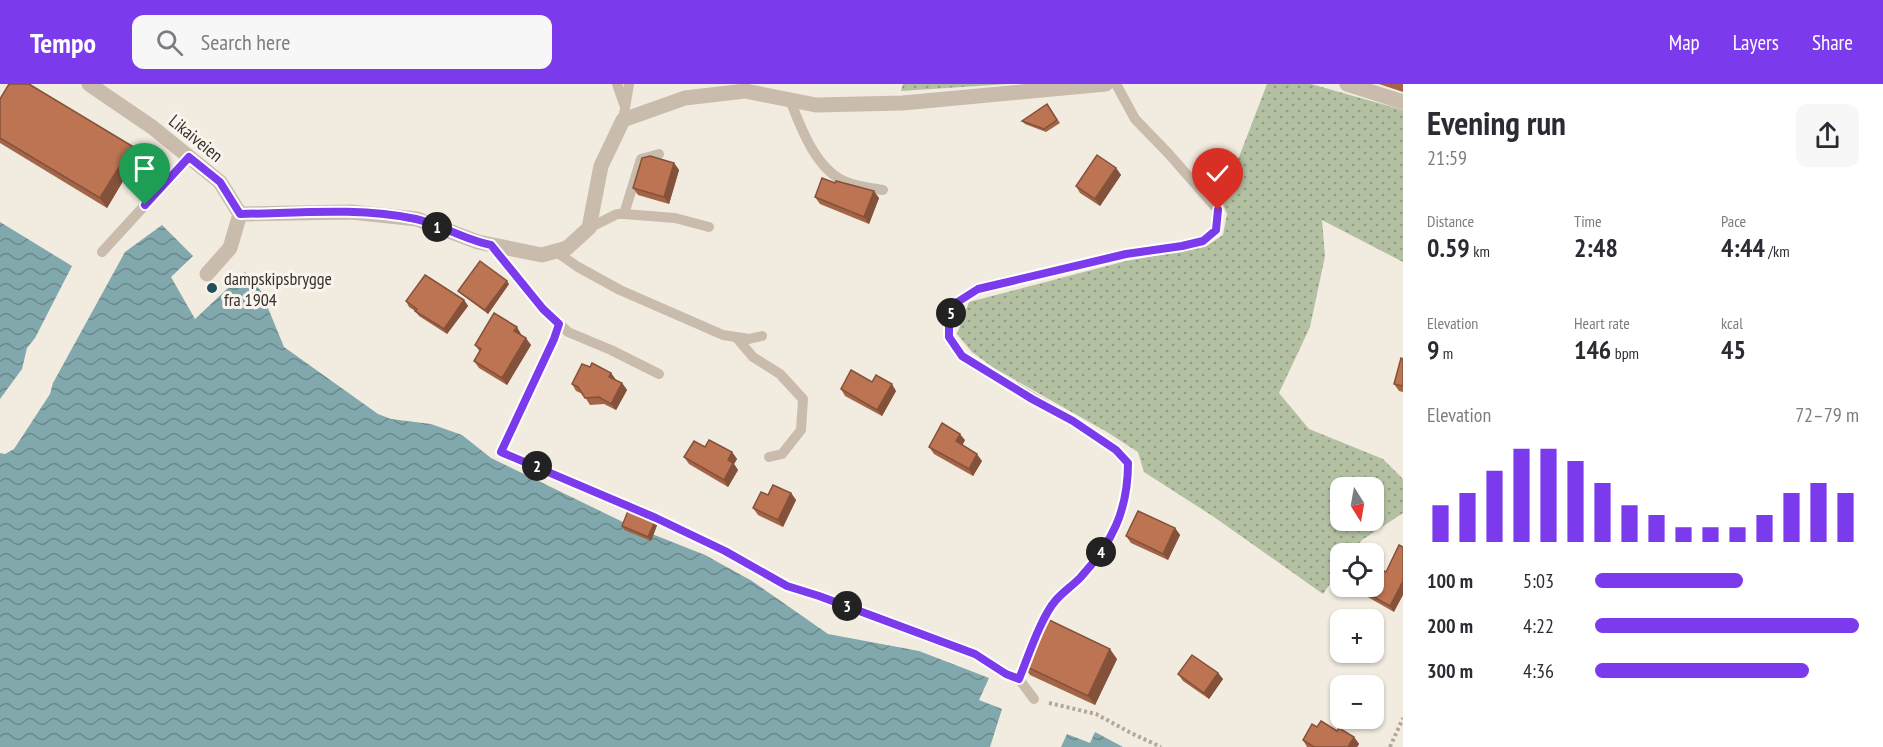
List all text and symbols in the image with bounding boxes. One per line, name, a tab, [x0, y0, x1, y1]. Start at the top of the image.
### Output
search box	[132, 15, 552, 69]
text: Tempo	[30, 24, 96, 61]
icon: search	[153, 26, 186, 59]
text: Search here	[201, 28, 290, 56]
text: Map	[1669, 29, 1700, 56]
text: Layers	[1733, 29, 1779, 56]
text: Share	[1812, 29, 1853, 56]
text: Evening run	[1427, 101, 1566, 144]
button: share	[1796, 104, 1859, 167]
street label: Likaiveien	[164, 109, 228, 167]
pin	[119, 143, 170, 205]
text: 21:59	[1427, 145, 1467, 171]
pin	[1192, 148, 1243, 210]
icon: arrive	[128, 152, 161, 185]
icon: check	[1201, 157, 1234, 190]
text: Distance	[1427, 211, 1474, 231]
text: Time	[1574, 211, 1602, 231]
text: Pace	[1721, 211, 1746, 231]
pin: 1	[422, 212, 452, 242]
text: 1	[433, 217, 441, 237]
text: 0.59	[1427, 231, 1470, 264]
text: 2:48	[1574, 231, 1618, 264]
text: 4:44	[1721, 231, 1765, 264]
text: km	[1470, 241, 1490, 261]
text: /km	[1765, 241, 1790, 261]
place label: dampskipsbrygge fra 1904	[224, 267, 332, 311]
marker: dampskipsbrygge fra 1904	[205, 281, 219, 295]
pin: 5	[936, 298, 966, 328]
text: 5	[947, 303, 955, 323]
text: Elevation	[1427, 313, 1478, 333]
text: Heart rate	[1574, 313, 1630, 333]
text: kcal	[1721, 313, 1743, 333]
text: 9	[1427, 333, 1439, 366]
text: 146	[1574, 333, 1611, 366]
text: 45	[1721, 333, 1746, 366]
text: m	[1439, 343, 1453, 363]
text: bpm	[1611, 343, 1639, 363]
text: Elevation	[1427, 402, 1491, 428]
text: 72–79 m	[1795, 402, 1859, 428]
pin: 2	[522, 451, 552, 481]
text: 2	[533, 456, 541, 476]
north arrow	[1330, 477, 1384, 531]
map controls	[1330, 477, 1384, 729]
pin: 4	[1086, 537, 1116, 567]
text: 4	[1097, 542, 1105, 562]
button: locate	[1330, 543, 1384, 597]
text: 100 m	[1427, 568, 1473, 594]
text: 5:03	[1523, 568, 1554, 594]
pin: 3	[832, 591, 862, 621]
text: 3	[843, 596, 851, 616]
button: +	[1330, 609, 1384, 663]
text: 200 m	[1427, 613, 1473, 639]
text: 4:22	[1523, 613, 1554, 639]
text: 300 m	[1427, 658, 1473, 684]
text: 4:36	[1523, 658, 1554, 684]
button: −	[1330, 675, 1384, 729]

